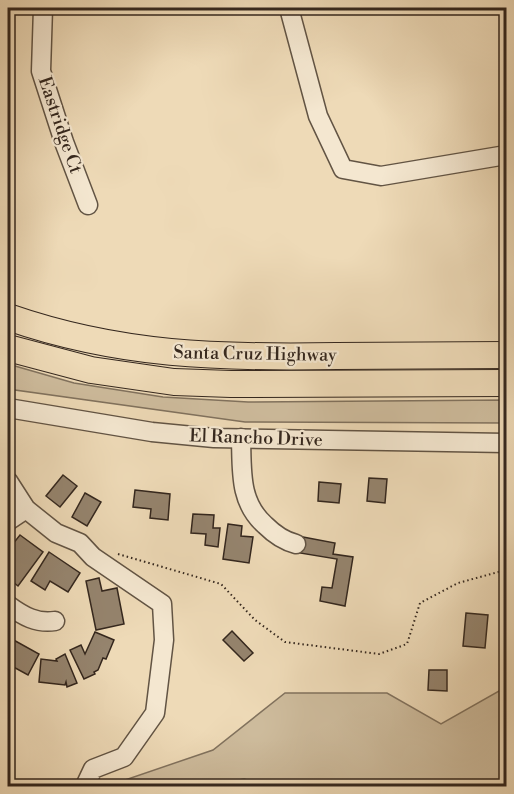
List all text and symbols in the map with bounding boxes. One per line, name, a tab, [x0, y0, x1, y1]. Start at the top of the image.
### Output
street label: Eastridge Ct	[33, 74, 88, 177]
street label: Santa Cruz Highway	[173, 341, 337, 367]
street label: El Rancho Drive	[189, 424, 323, 452]

